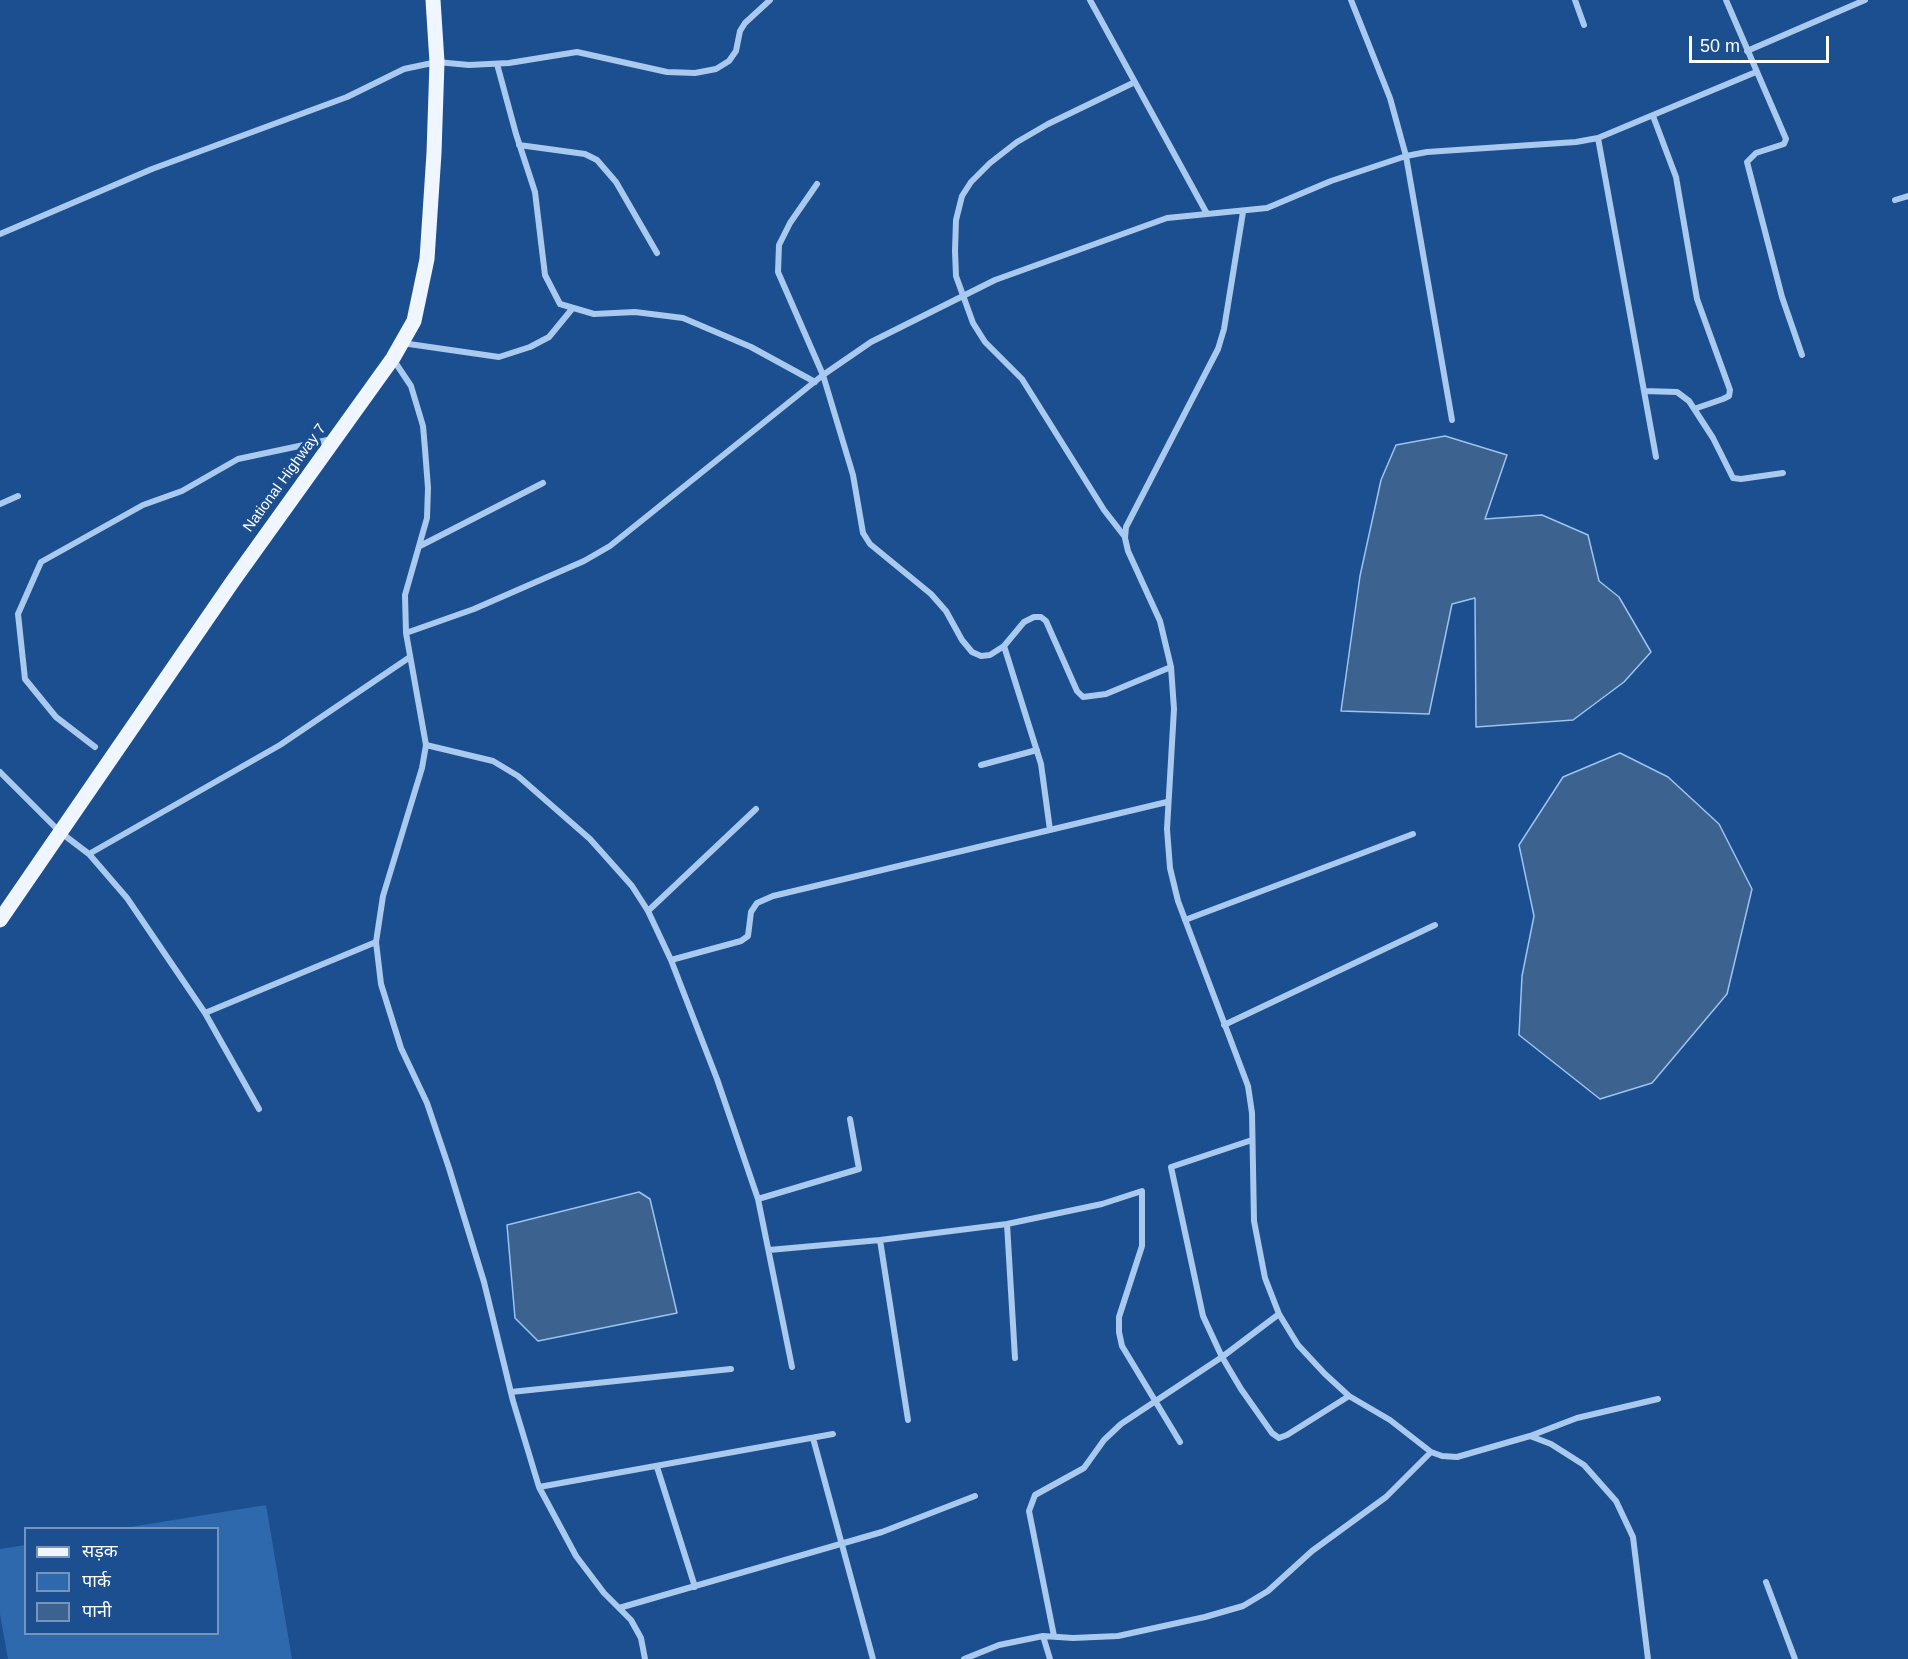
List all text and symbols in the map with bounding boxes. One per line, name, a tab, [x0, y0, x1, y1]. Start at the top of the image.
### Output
scale bar	[1692, 24, 1832, 62]
text: 50 m	[1700, 36, 1740, 56]
street label: National Highway 7	[240, 420, 330, 536]
legend	[24, 1527, 219, 1635]
text: सड़क	[82, 1541, 118, 1561]
text: पार्क	[82, 1571, 111, 1591]
text: पानी	[82, 1601, 112, 1621]

